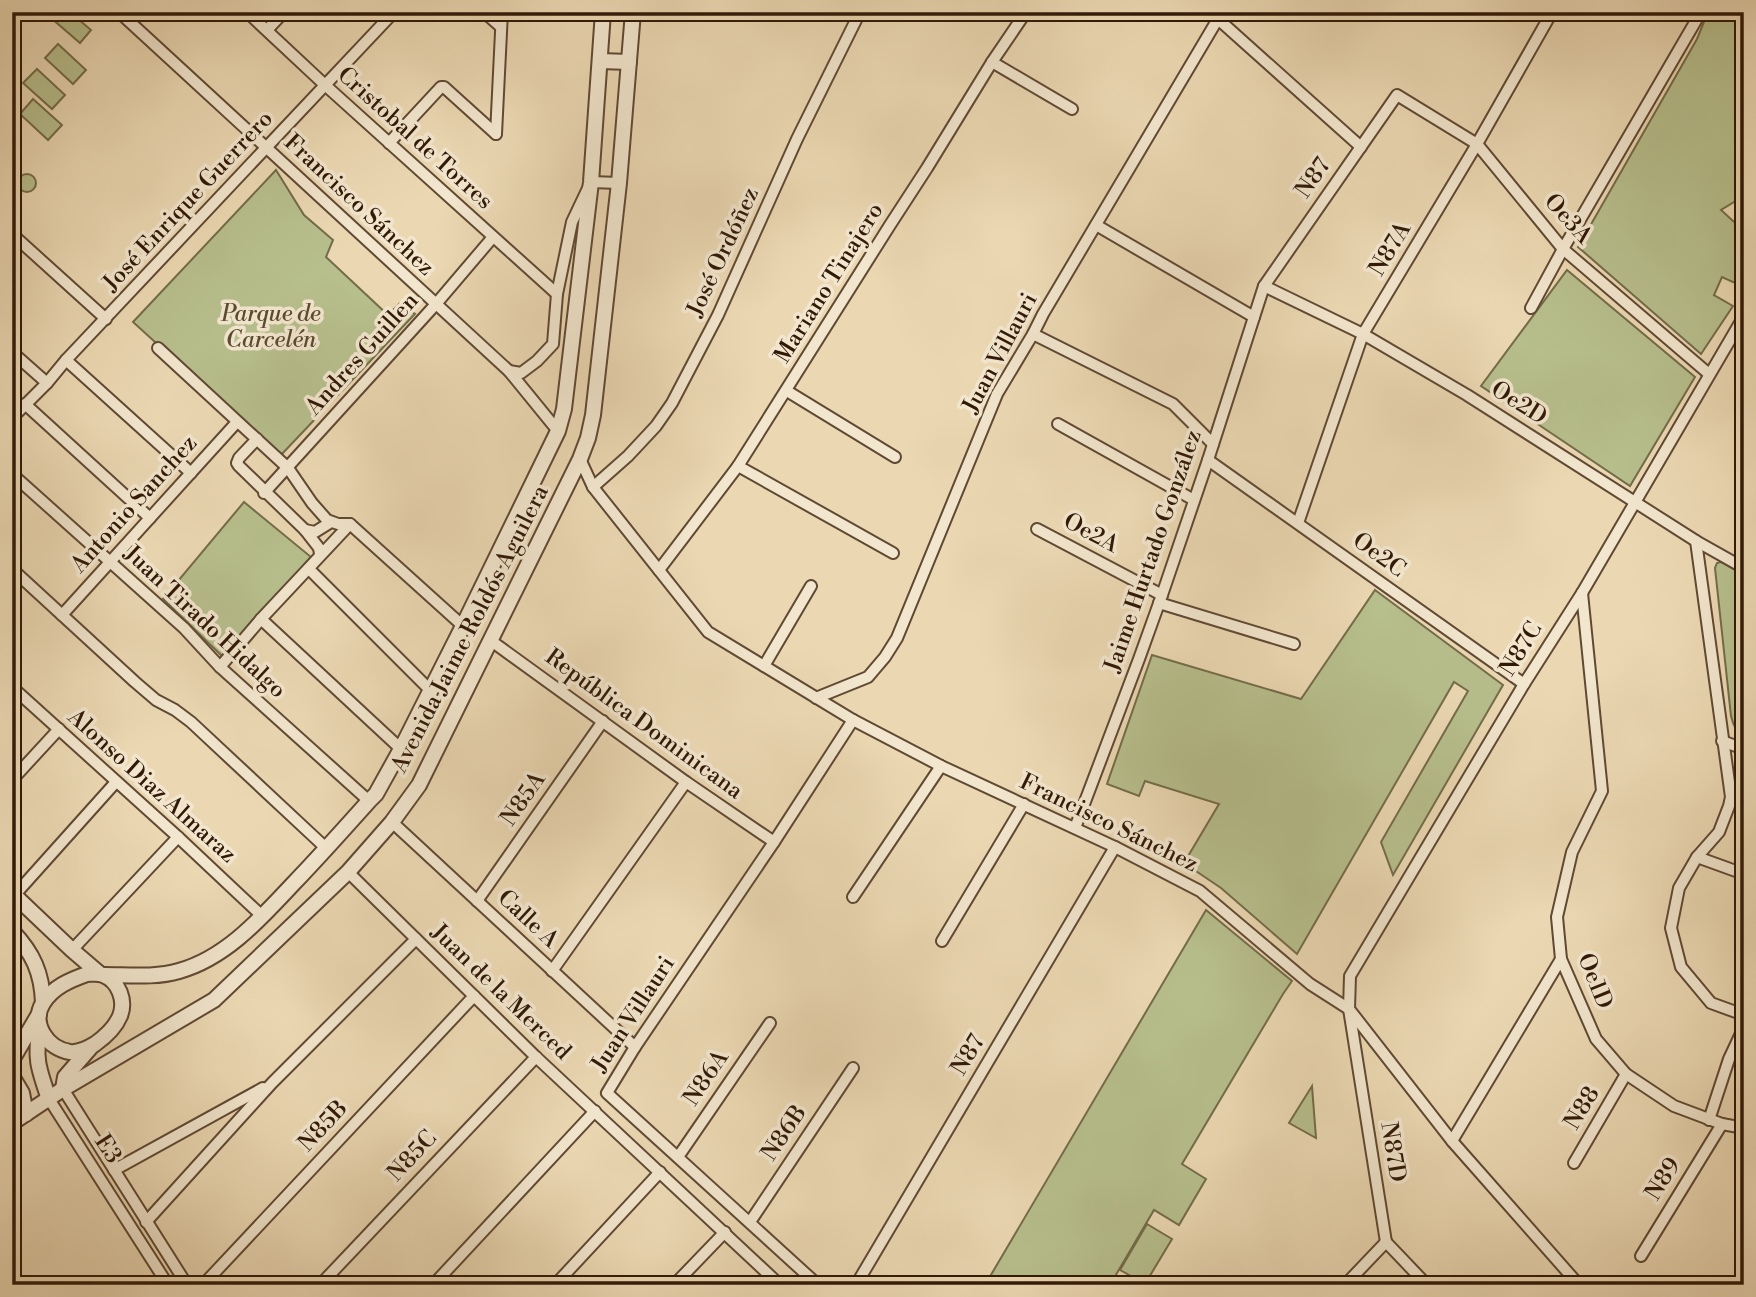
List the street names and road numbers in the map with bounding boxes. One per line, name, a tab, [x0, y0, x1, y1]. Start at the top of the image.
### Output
street label: Cristobal de Torres	[332, 61, 498, 215]
street label: José Enrique Guerrero	[96, 105, 279, 298]
street label: Francisco Sánchez	[278, 128, 440, 282]
street label: N87	[1289, 152, 1337, 203]
street label: José Ordóñez	[680, 183, 765, 322]
street label: Oe3A	[1538, 188, 1599, 251]
street label: Mariano Tinajero	[768, 198, 890, 368]
street label: N87A	[1363, 216, 1418, 281]
street label: Andres Guillen	[299, 287, 425, 422]
street label: Juan Villauri	[956, 288, 1043, 419]
street label: Oe2D	[1486, 375, 1552, 431]
street label: Jaime Hurtado González	[1098, 426, 1208, 677]
street label: Antonio Sanchez	[64, 429, 203, 579]
street label: Avenida Jaime Roldós Aguilera	[385, 480, 555, 778]
street label: Oe2A	[1059, 507, 1124, 560]
street label: Oe2C	[1347, 526, 1411, 584]
street label: Juan Tirado Hidalgo	[117, 539, 292, 704]
street label: N87C	[1494, 617, 1548, 681]
street label: República Dominicana	[540, 643, 749, 805]
street label: Alonso Diaz Almaraz	[61, 702, 242, 869]
street label: N85A	[494, 766, 552, 831]
street label: Francisco Sánchez	[1015, 768, 1203, 878]
street label: Calle A	[492, 884, 565, 955]
street label: Juan de la Merced	[425, 917, 577, 1066]
street label: Oe1D	[1571, 949, 1619, 1013]
street label: Juan Villauri	[585, 951, 681, 1078]
street label: N87	[945, 1029, 991, 1080]
street label: N86A	[677, 1044, 735, 1111]
street label: N88	[1558, 1081, 1606, 1135]
street label: N85B	[292, 1094, 354, 1158]
street label: N86B	[755, 1100, 813, 1166]
street label: N87D	[1374, 1120, 1412, 1184]
street label: N85C	[381, 1125, 443, 1187]
street label: E3	[88, 1129, 128, 1169]
street label: N89	[1639, 1152, 1687, 1206]

